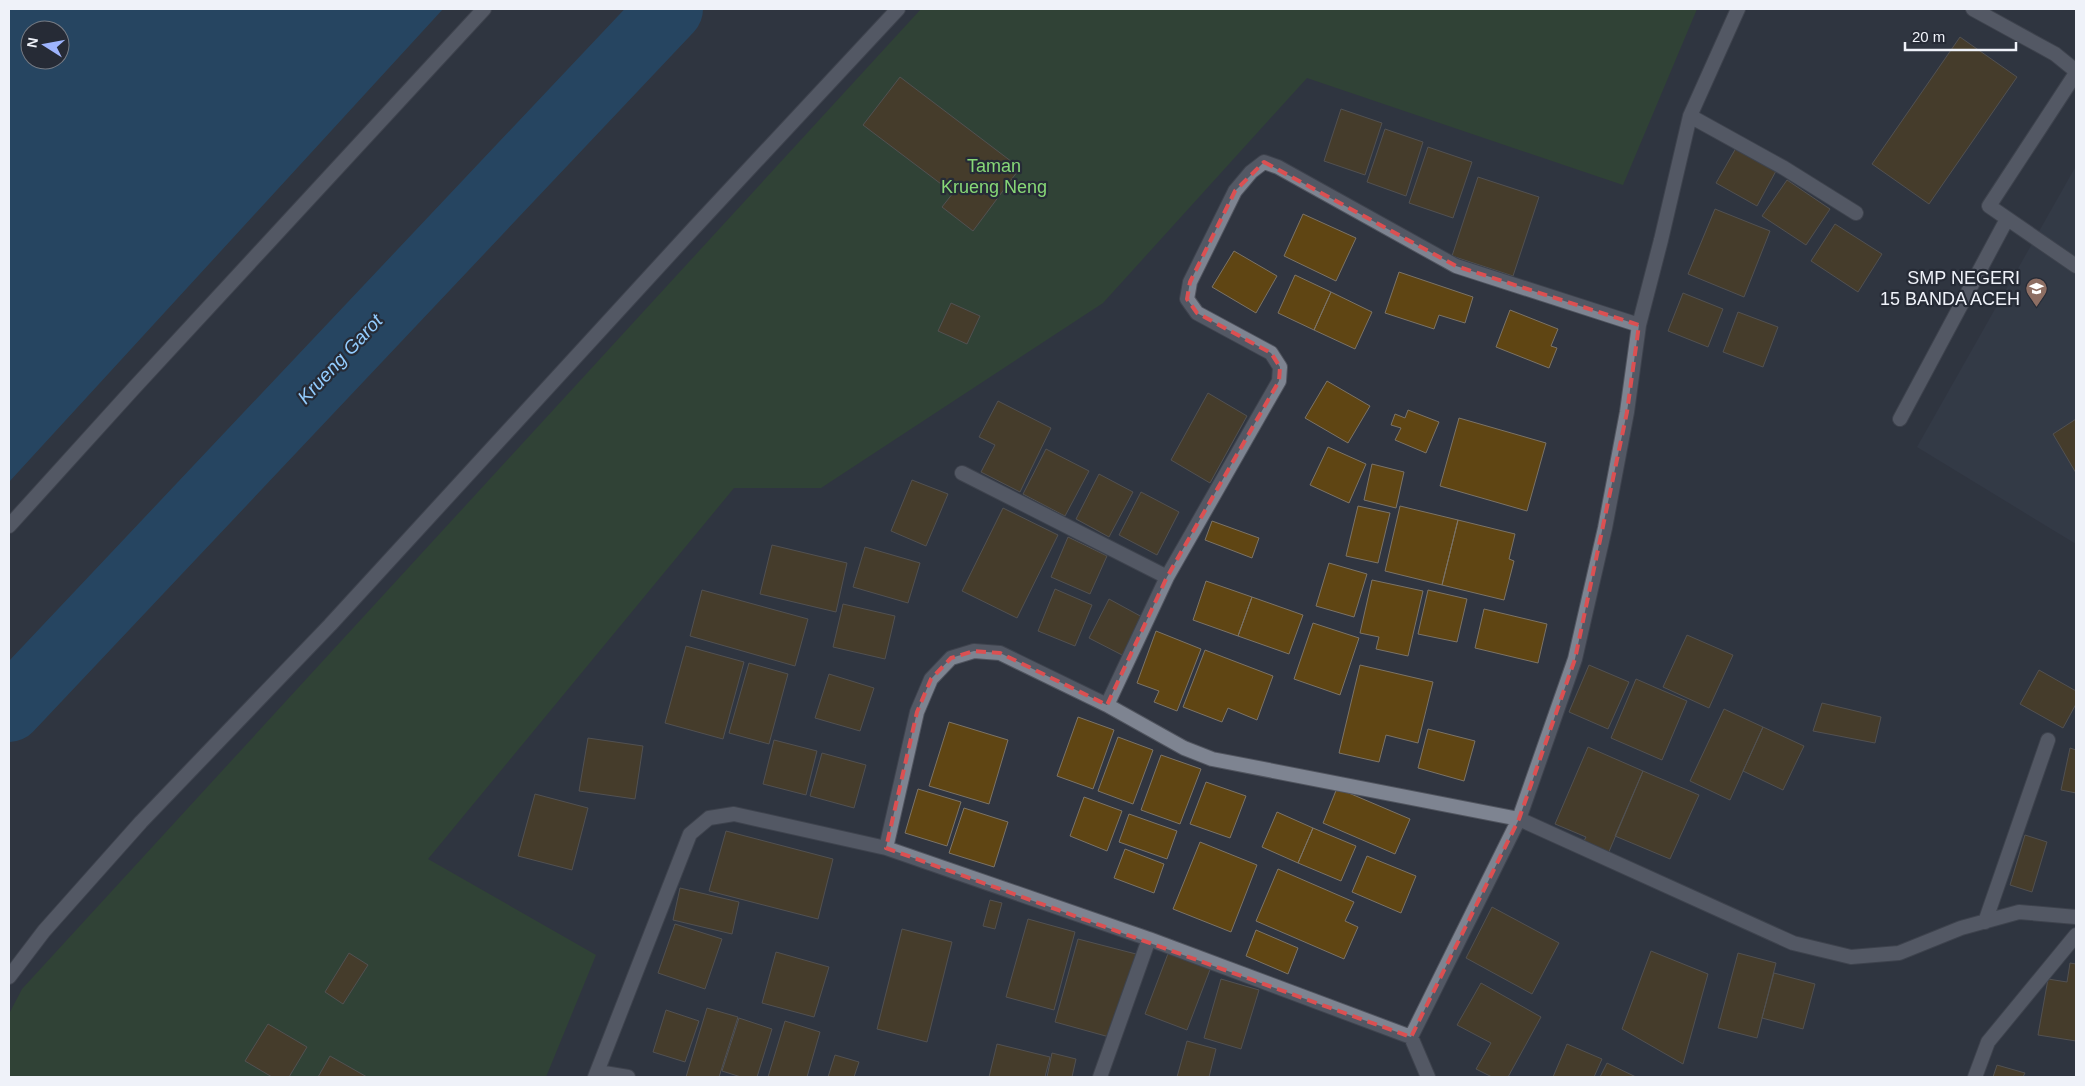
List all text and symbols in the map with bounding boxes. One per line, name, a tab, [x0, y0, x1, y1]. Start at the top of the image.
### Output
north arrow	[20, 20, 70, 70]
scale bar	[1905, 20, 2016, 52]
text: 20 m	[1912, 28, 1945, 45]
text: N	[23, 36, 41, 49]
park label: Taman Krueng Neng	[941, 156, 1047, 197]
place label: SMP NEGERI 15 BANDA ACEH	[1880, 268, 2020, 309]
school or university icon: SMP NEGERI 15 BANDA ACEH	[2024, 276, 2048, 307]
water label: Krueng Garot	[293, 310, 387, 408]

